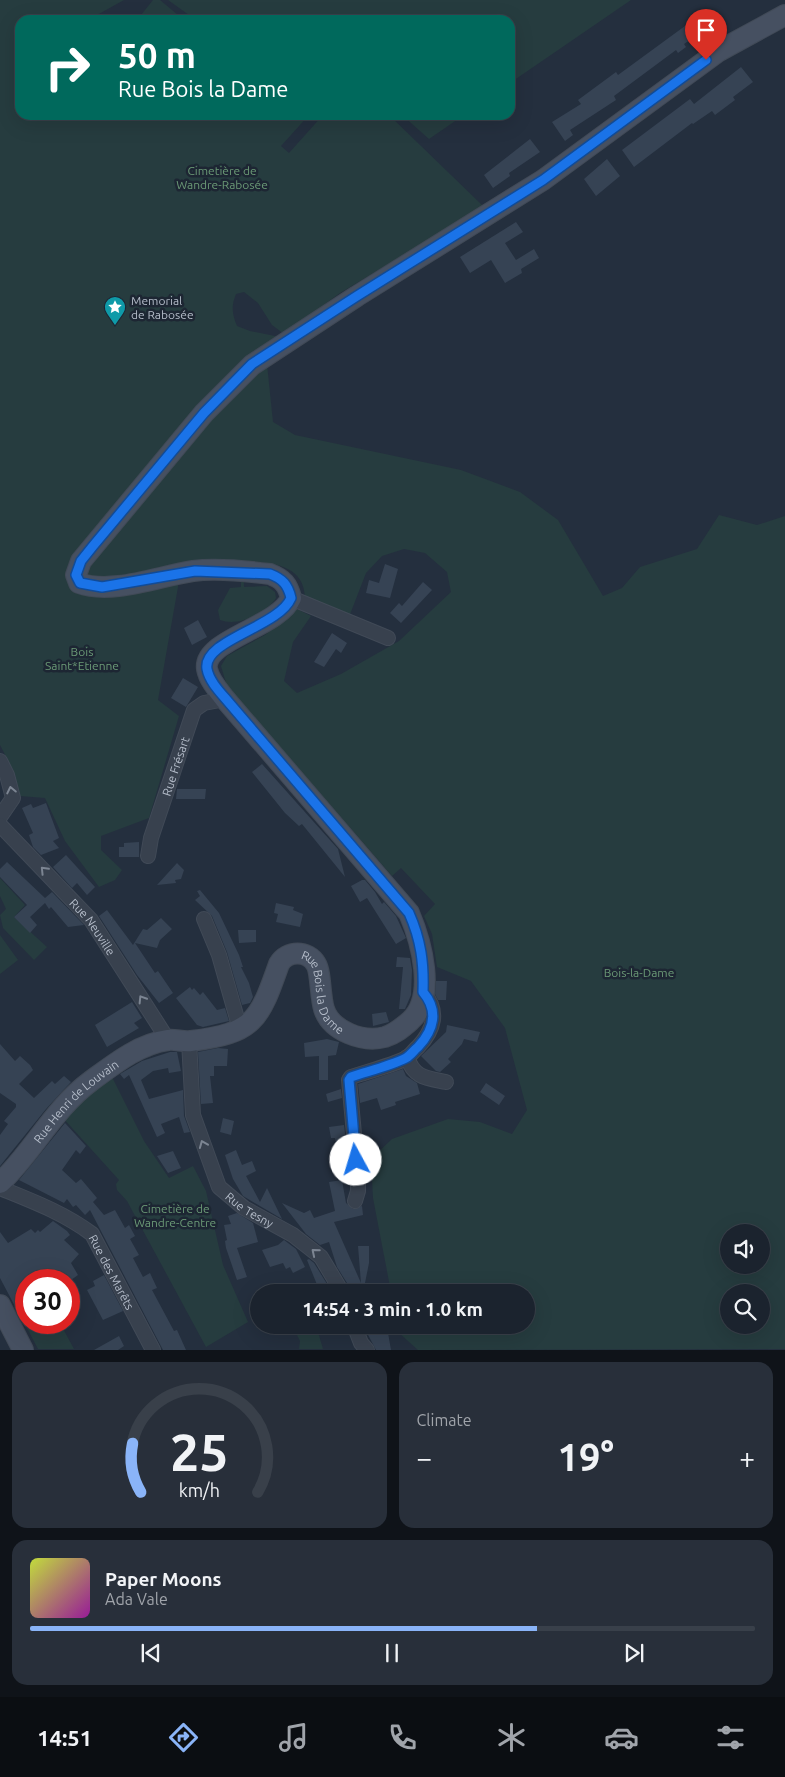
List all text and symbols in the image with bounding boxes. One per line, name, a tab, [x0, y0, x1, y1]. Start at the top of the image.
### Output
pin	[685, 9, 727, 60]
icon: arrive	[692, 16, 720, 44]
icon: right	[35, 35, 100, 100]
text: 50 m	[118, 35, 196, 75]
text: Rue Bois la Dame	[118, 76, 288, 101]
park label: Cimetière de Wandre-Rabosée	[176, 164, 268, 191]
place label: Memorial de Rabosée	[131, 294, 194, 321]
place icon: Memorial de Rabosée	[103, 295, 127, 326]
park label: Bois Saint*Etienne	[45, 645, 119, 672]
street label: Rue Frésart	[159, 735, 191, 797]
one-way arrow	[6, 786, 17, 795]
one-way arrow	[41, 867, 50, 876]
street label: Rue Neuville	[67, 896, 118, 957]
street label: Rue Bois la Dame	[300, 948, 347, 1036]
park label: Bois-la-Dame	[604, 966, 674, 979]
one-way arrow	[139, 996, 149, 1005]
street label: Rue Henri de Louvain	[31, 1057, 121, 1145]
position arrow	[329, 1133, 381, 1185]
one-way arrow	[199, 1140, 210, 1149]
street label: Rue Tesny	[223, 1189, 276, 1230]
park label: Cimetière de Wandre-Centre	[134, 1202, 216, 1229]
map controls	[720, 1224, 770, 1334]
button: sound	[720, 1224, 770, 1274]
street label: Rue des Marêts	[87, 1232, 137, 1312]
one-way arrow	[312, 1249, 321, 1258]
speed limit sign: 30	[15, 1269, 80, 1334]
button: search	[720, 1284, 770, 1334]
text: 14:54 · 3 min · 1.0 km	[302, 1298, 483, 1320]
text: Climate	[417, 1411, 472, 1429]
text: 25	[170, 1423, 229, 1481]
text: 19°	[558, 1436, 614, 1478]
text: −	[417, 1442, 432, 1473]
text: +	[739, 1442, 755, 1473]
text: km/h	[179, 1480, 220, 1500]
text: Paper Moons	[105, 1568, 222, 1590]
text: Ada Vale	[105, 1590, 168, 1608]
icon: previous	[137, 1639, 165, 1667]
icon: pause	[378, 1639, 406, 1667]
icon: next	[620, 1639, 648, 1667]
icon: directions	[166, 1720, 201, 1755]
icon: music	[276, 1720, 311, 1755]
icon: phone	[385, 1720, 420, 1755]
icon: climate	[494, 1720, 529, 1755]
icon: car	[604, 1720, 639, 1755]
icon: filters	[713, 1720, 748, 1755]
text: 14:51	[37, 1725, 92, 1750]

